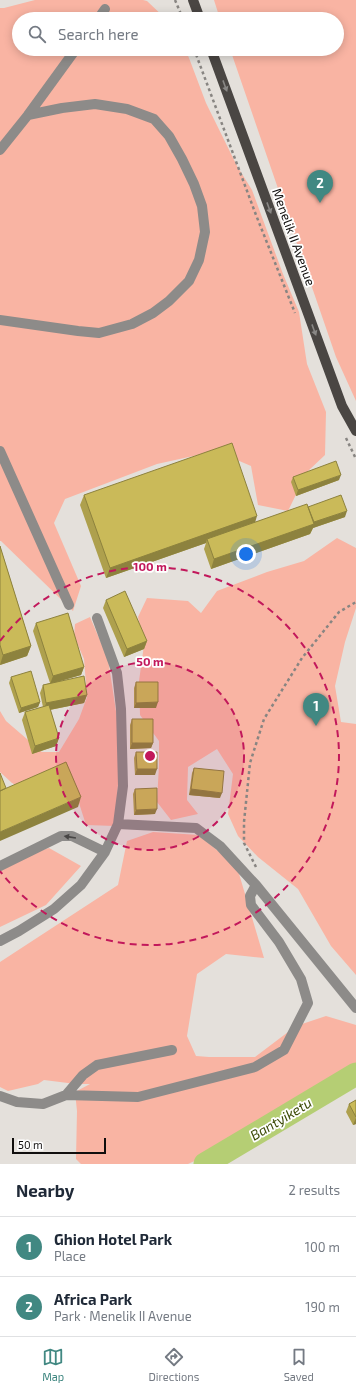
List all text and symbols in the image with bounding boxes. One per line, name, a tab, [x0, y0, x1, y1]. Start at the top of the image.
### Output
search box	[12, 12, 344, 56]
icon: search	[26, 23, 48, 45]
text: Search here	[58, 25, 139, 43]
one-way arrow	[222, 80, 228, 92]
pin: 2	[307, 170, 333, 203]
street label: Menelik II Avenue	[269, 186, 319, 288]
one-way arrow	[267, 202, 273, 214]
one-way arrow	[312, 324, 318, 336]
your location	[236, 544, 256, 564]
text: 100 m	[133, 559, 167, 573]
text: 50 m	[136, 654, 164, 668]
pin: 1	[303, 693, 329, 726]
centre of rings	[143, 749, 157, 763]
one-way arrow	[63, 834, 76, 840]
water label: Bantyiketu	[247, 1093, 315, 1144]
scale bar	[12, 1136, 106, 1155]
text: 50 m	[18, 1138, 43, 1151]
text: Nearby	[16, 1180, 74, 1200]
text: 2 results	[288, 1182, 340, 1198]
text: Ghion Hotel Park	[54, 1230, 172, 1248]
text: 1	[26, 1239, 32, 1255]
text: 100 m	[305, 1239, 340, 1255]
text: Place	[54, 1248, 86, 1264]
text: Africa Park	[54, 1290, 132, 1308]
text: 2	[25, 1299, 33, 1315]
text: 190 m	[305, 1299, 340, 1315]
text: Park · Menelik II Avenue	[54, 1308, 192, 1324]
tab: Map	[42, 1346, 64, 1383]
tab: Directions	[149, 1346, 199, 1383]
tab: Saved	[284, 1346, 314, 1383]

